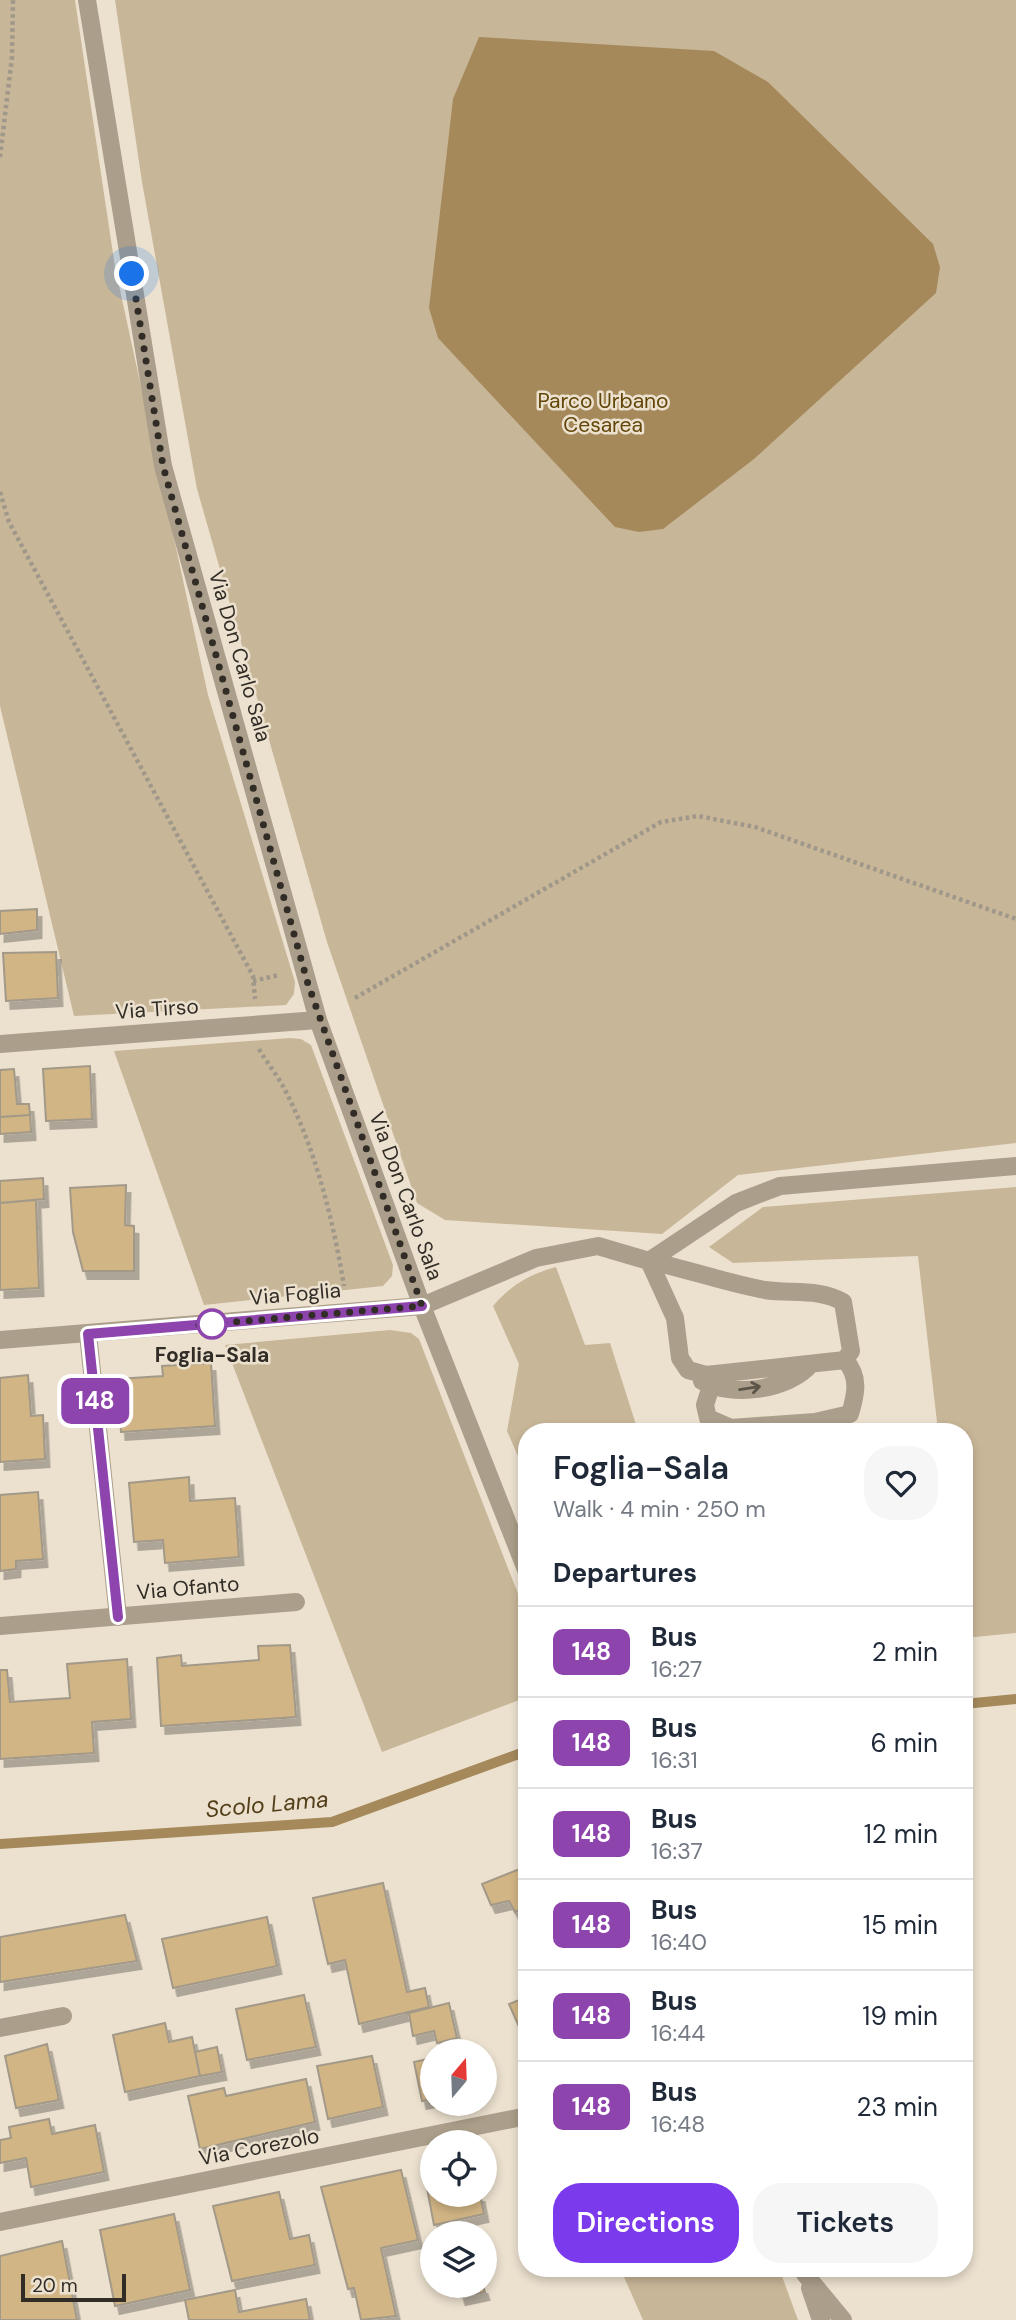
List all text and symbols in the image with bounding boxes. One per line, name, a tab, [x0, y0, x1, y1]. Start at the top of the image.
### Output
your location	[114, 256, 149, 291]
park label: Parco Urbano Cesarea	[537, 387, 669, 439]
street label: Via Don Carlo Sala	[202, 567, 278, 745]
street label: Via Tirso	[114, 992, 200, 1026]
street label: Via Don Carlo Sala	[363, 1108, 449, 1284]
street label: Via Foglia	[248, 1276, 342, 1312]
marker: Foglia-Sala	[197, 1309, 227, 1339]
place label: Foglia-Sala	[155, 1341, 269, 1369]
line badge: 148	[55, 1378, 135, 1424]
one-way arrow	[739, 1381, 761, 1394]
text: 148	[75, 1385, 115, 1416]
text: Foglia-Sala	[553, 1446, 729, 1489]
button: heart	[864, 1446, 938, 1520]
text: Walk · 4 min · 250 m	[553, 1494, 766, 1524]
text: Departures	[553, 1556, 697, 1590]
street label: Via Ofanto	[135, 1570, 241, 1606]
text: Bus	[651, 1620, 697, 1654]
text: 2 min	[872, 1635, 938, 1669]
text: 148	[572, 1636, 611, 1667]
text: 16:27	[651, 1654, 702, 1684]
text: Bus	[651, 1711, 697, 1745]
text: 6 min	[870, 1726, 938, 1760]
text: 148	[572, 1727, 611, 1758]
text: 16:31	[651, 1745, 698, 1775]
water label: Scolo Lama	[204, 1784, 330, 1824]
text: Bus	[651, 1802, 697, 1836]
text: 12 min	[864, 1817, 938, 1851]
text: 148	[572, 1818, 611, 1849]
text: 16:37	[651, 1836, 703, 1866]
text: Bus	[651, 1893, 697, 1927]
text: 15 min	[863, 1908, 938, 1942]
text: 148	[572, 1909, 611, 1940]
text: 16:40	[651, 1927, 707, 1957]
text: Bus	[651, 1984, 697, 2018]
text: 19 min	[862, 1999, 938, 2033]
text: 148	[572, 2000, 611, 2031]
text: 16:44	[651, 2018, 705, 2048]
north arrow	[420, 2039, 497, 2116]
map controls	[420, 2039, 497, 2298]
text: Bus	[651, 2075, 697, 2109]
text: 23 min	[856, 2090, 938, 2124]
text: 148	[572, 2091, 611, 2122]
text: 16:48	[651, 2109, 705, 2139]
street label: Via Corezolo	[196, 2122, 322, 2172]
button: locate	[420, 2130, 497, 2207]
button: Directions	[553, 2183, 739, 2263]
button: Tickets	[753, 2183, 938, 2263]
button: layers	[420, 2221, 497, 2298]
scale bar	[21, 2271, 126, 2303]
text: 20 m	[32, 2273, 78, 2298]

